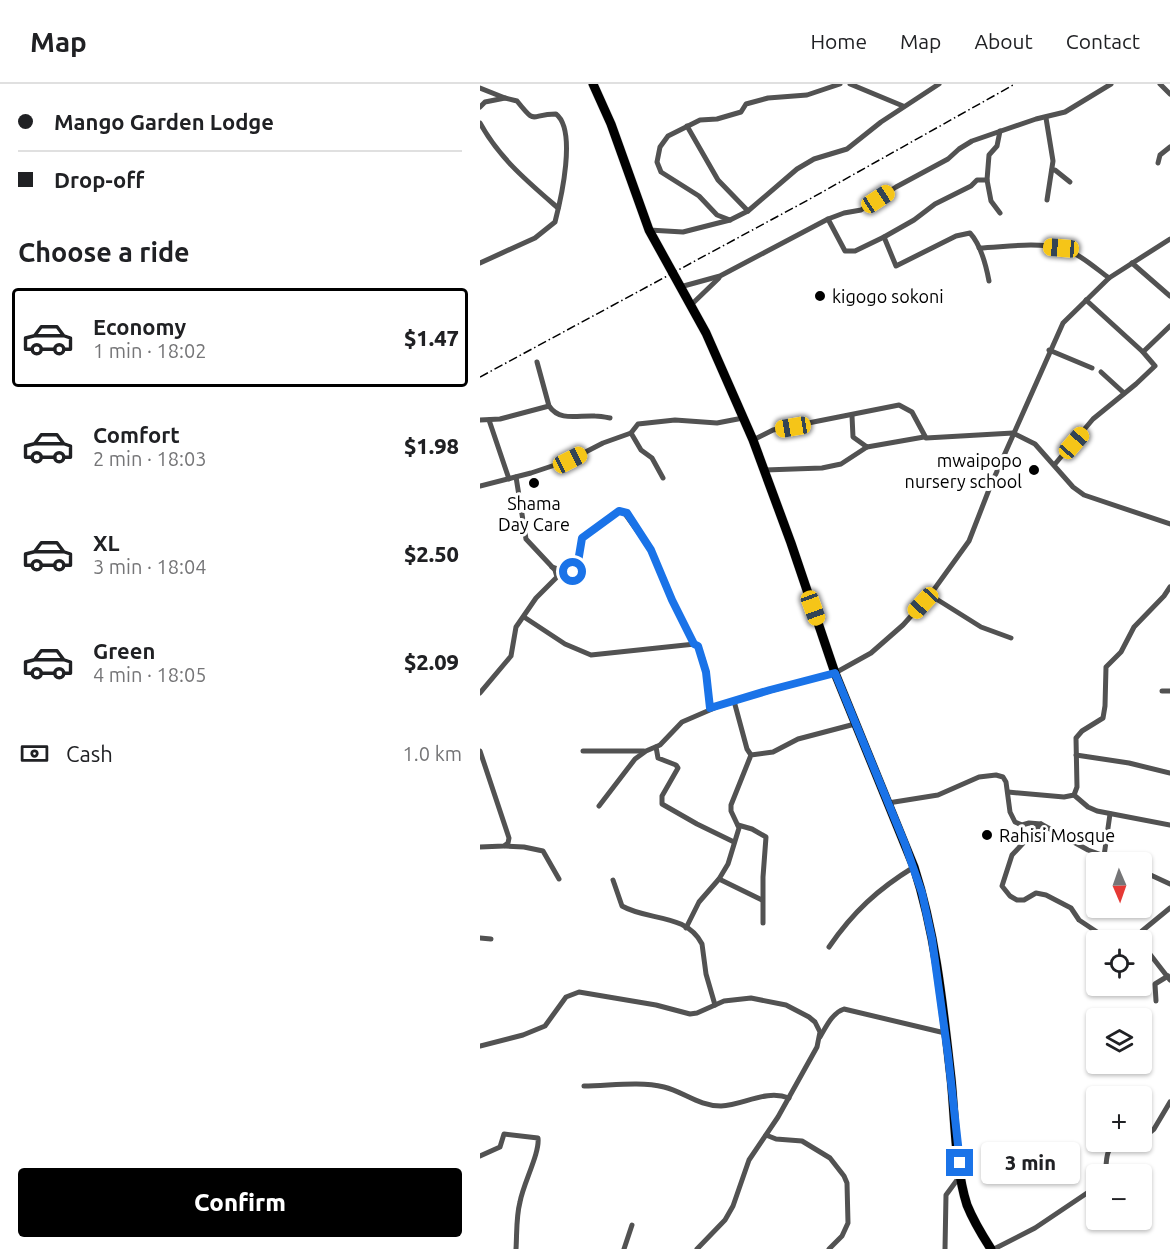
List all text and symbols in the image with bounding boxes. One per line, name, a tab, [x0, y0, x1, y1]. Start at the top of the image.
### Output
text: Map	[30, 26, 87, 57]
text: Home	[810, 29, 867, 53]
text: Map	[900, 29, 941, 53]
text: About	[974, 29, 1033, 53]
text: Contact	[1066, 29, 1140, 53]
text: Mango Garden Lodge	[54, 109, 274, 134]
text: Drop-off	[54, 167, 144, 192]
car	[858, 182, 898, 216]
text: Choose a ride	[18, 237, 190, 267]
car	[1042, 237, 1080, 259]
place label: kigogo sokoni	[832, 286, 944, 306]
marker: kigogo sokoni	[813, 289, 827, 303]
icon: car	[21, 311, 75, 365]
text: Economy	[93, 314, 186, 339]
text: $1.47	[404, 325, 459, 350]
text: 1 min · 18:02	[93, 339, 207, 362]
car	[774, 415, 812, 439]
icon: car	[21, 419, 75, 473]
text: Comfort	[93, 422, 180, 447]
car	[1055, 424, 1093, 462]
text: $1.98	[404, 433, 459, 458]
car	[550, 444, 590, 476]
text: 2 min · 18:03	[93, 447, 207, 470]
place label: mwaipopo nursery school	[905, 450, 1022, 491]
marker: mwaipopo nursery school	[1027, 463, 1041, 477]
marker: Shama Day Care	[527, 476, 541, 490]
place label: Shama Day Care	[498, 493, 570, 534]
icon: car	[21, 527, 75, 581]
text: XL	[93, 530, 120, 555]
text: $2.50	[404, 541, 459, 566]
text: 3 min · 18:04	[93, 555, 207, 578]
route start	[559, 558, 586, 585]
car	[904, 584, 942, 622]
car	[798, 588, 828, 628]
icon: car	[21, 635, 75, 689]
text: Green	[93, 638, 155, 663]
text: $2.09	[404, 649, 459, 674]
text: 4 min · 18:05	[93, 663, 207, 686]
icon: cash	[18, 737, 51, 770]
text: Cash	[66, 741, 113, 766]
text: 1.0 km	[403, 742, 462, 765]
place label: Rahisi Mosque	[999, 825, 1115, 845]
marker: Rahisi Mosque	[980, 828, 994, 842]
north arrow	[1086, 852, 1152, 918]
map controls	[1086, 852, 1152, 1230]
button: locate	[1086, 930, 1152, 996]
button: layers	[1086, 1008, 1152, 1074]
button: +	[1086, 1086, 1152, 1152]
callout: 3 min	[981, 1142, 1080, 1184]
route end	[946, 1149, 973, 1176]
text: 3 min	[1005, 1151, 1056, 1174]
button: −	[1086, 1164, 1152, 1230]
button: Confirm	[18, 1168, 462, 1237]

